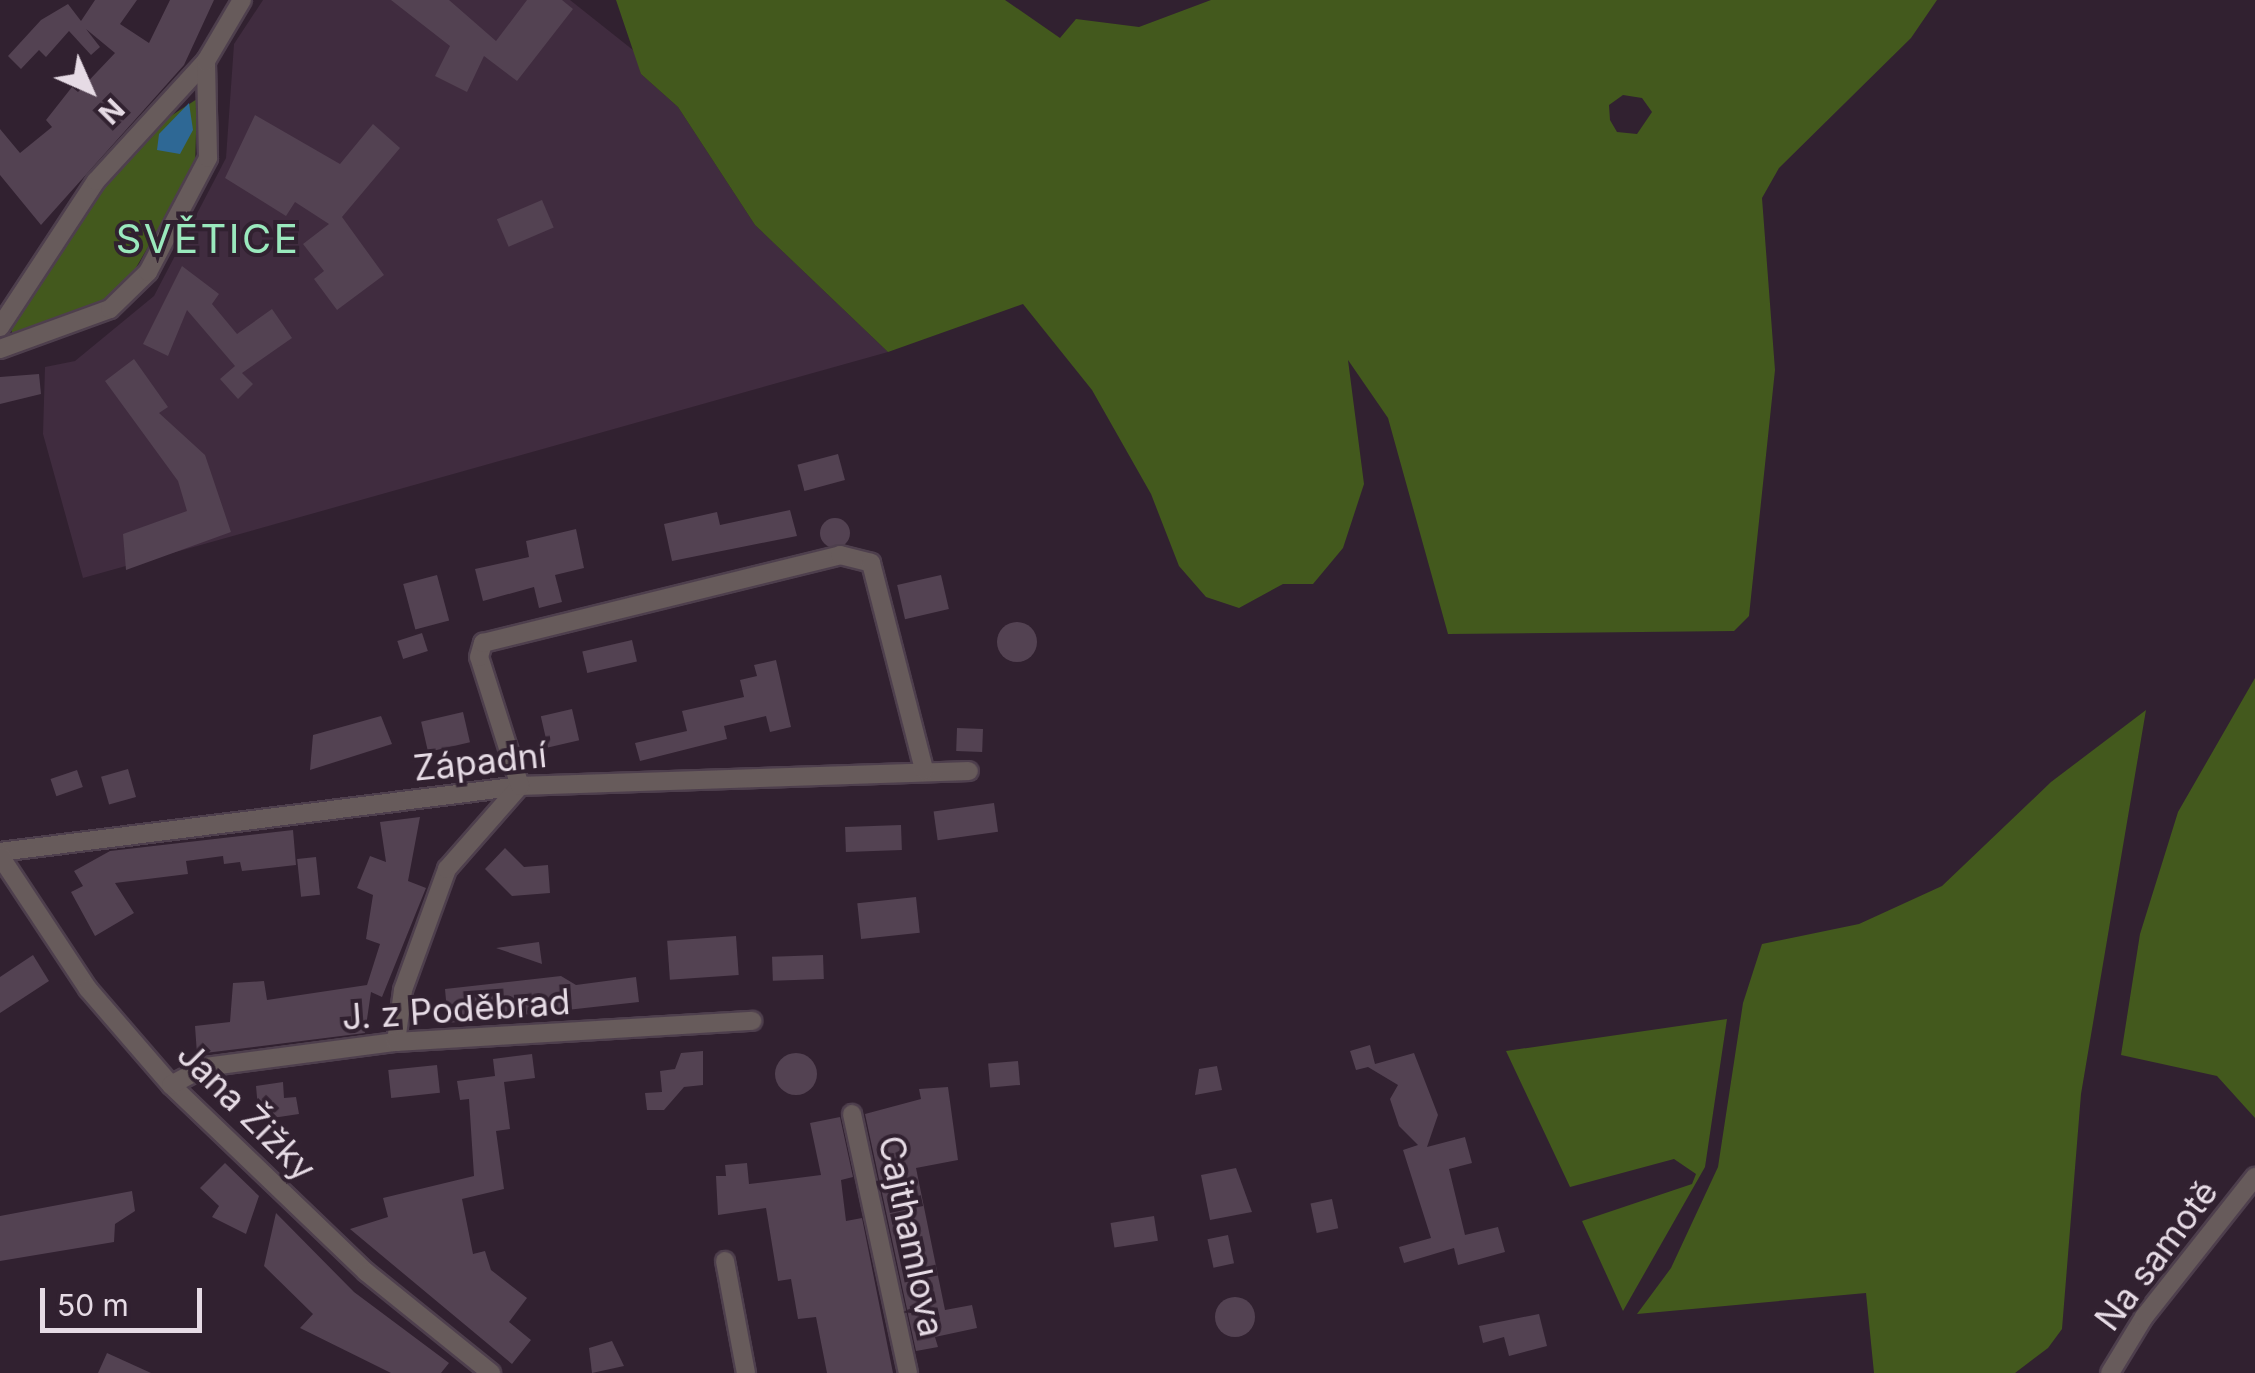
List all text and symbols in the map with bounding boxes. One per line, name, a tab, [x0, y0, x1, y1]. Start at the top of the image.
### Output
north arrow	[40, 40, 140, 140]
text: N	[92, 92, 131, 131]
district label: SVĚTICE	[116, 215, 300, 263]
street label: Západní	[411, 733, 549, 789]
street label: J. z Poděbrad	[341, 980, 571, 1038]
street label: Jana Žižky	[169, 1033, 325, 1189]
street label: Cajthamlova	[870, 1132, 954, 1340]
street label: Na samotě	[2086, 1172, 2226, 1338]
scale bar	[45, 1268, 208, 1330]
text: 50 m	[57, 1287, 129, 1323]

